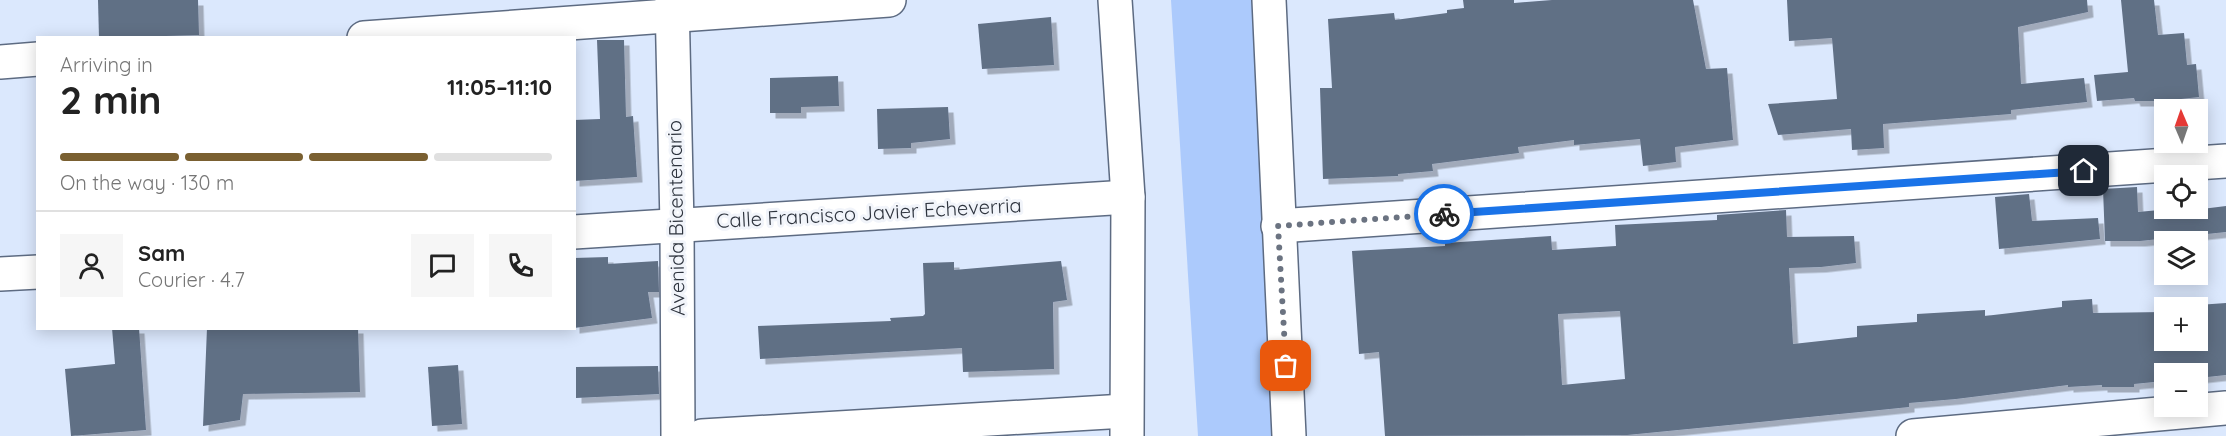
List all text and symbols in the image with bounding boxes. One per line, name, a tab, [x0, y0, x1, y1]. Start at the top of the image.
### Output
text: Arriving in	[60, 52, 153, 77]
text: 11:05–11:10	[447, 73, 552, 101]
text: 2 min	[60, 75, 162, 124]
north arrow	[2154, 99, 2208, 153]
map controls	[2154, 99, 2208, 417]
street label: Avenida Bicentenario	[661, 120, 690, 316]
pin	[2058, 145, 2109, 196]
icon: home	[2067, 154, 2100, 187]
button: locate	[2154, 165, 2208, 219]
text: On the way · 130 m	[60, 170, 234, 195]
courier	[1414, 184, 1474, 244]
street label: Calle Francisco Javier Echeverria	[716, 192, 1022, 233]
icon: bike	[1428, 198, 1461, 231]
button: layers	[2154, 231, 2208, 285]
button: person	[60, 234, 123, 297]
button: chat	[411, 234, 474, 297]
button: phone	[489, 234, 552, 297]
text: Sam	[138, 239, 185, 267]
text: Courier · 4.7	[138, 267, 245, 292]
button: +	[2154, 297, 2208, 351]
pin	[1260, 340, 1311, 391]
icon: bag	[1269, 349, 1302, 382]
button: −	[2154, 363, 2208, 417]

